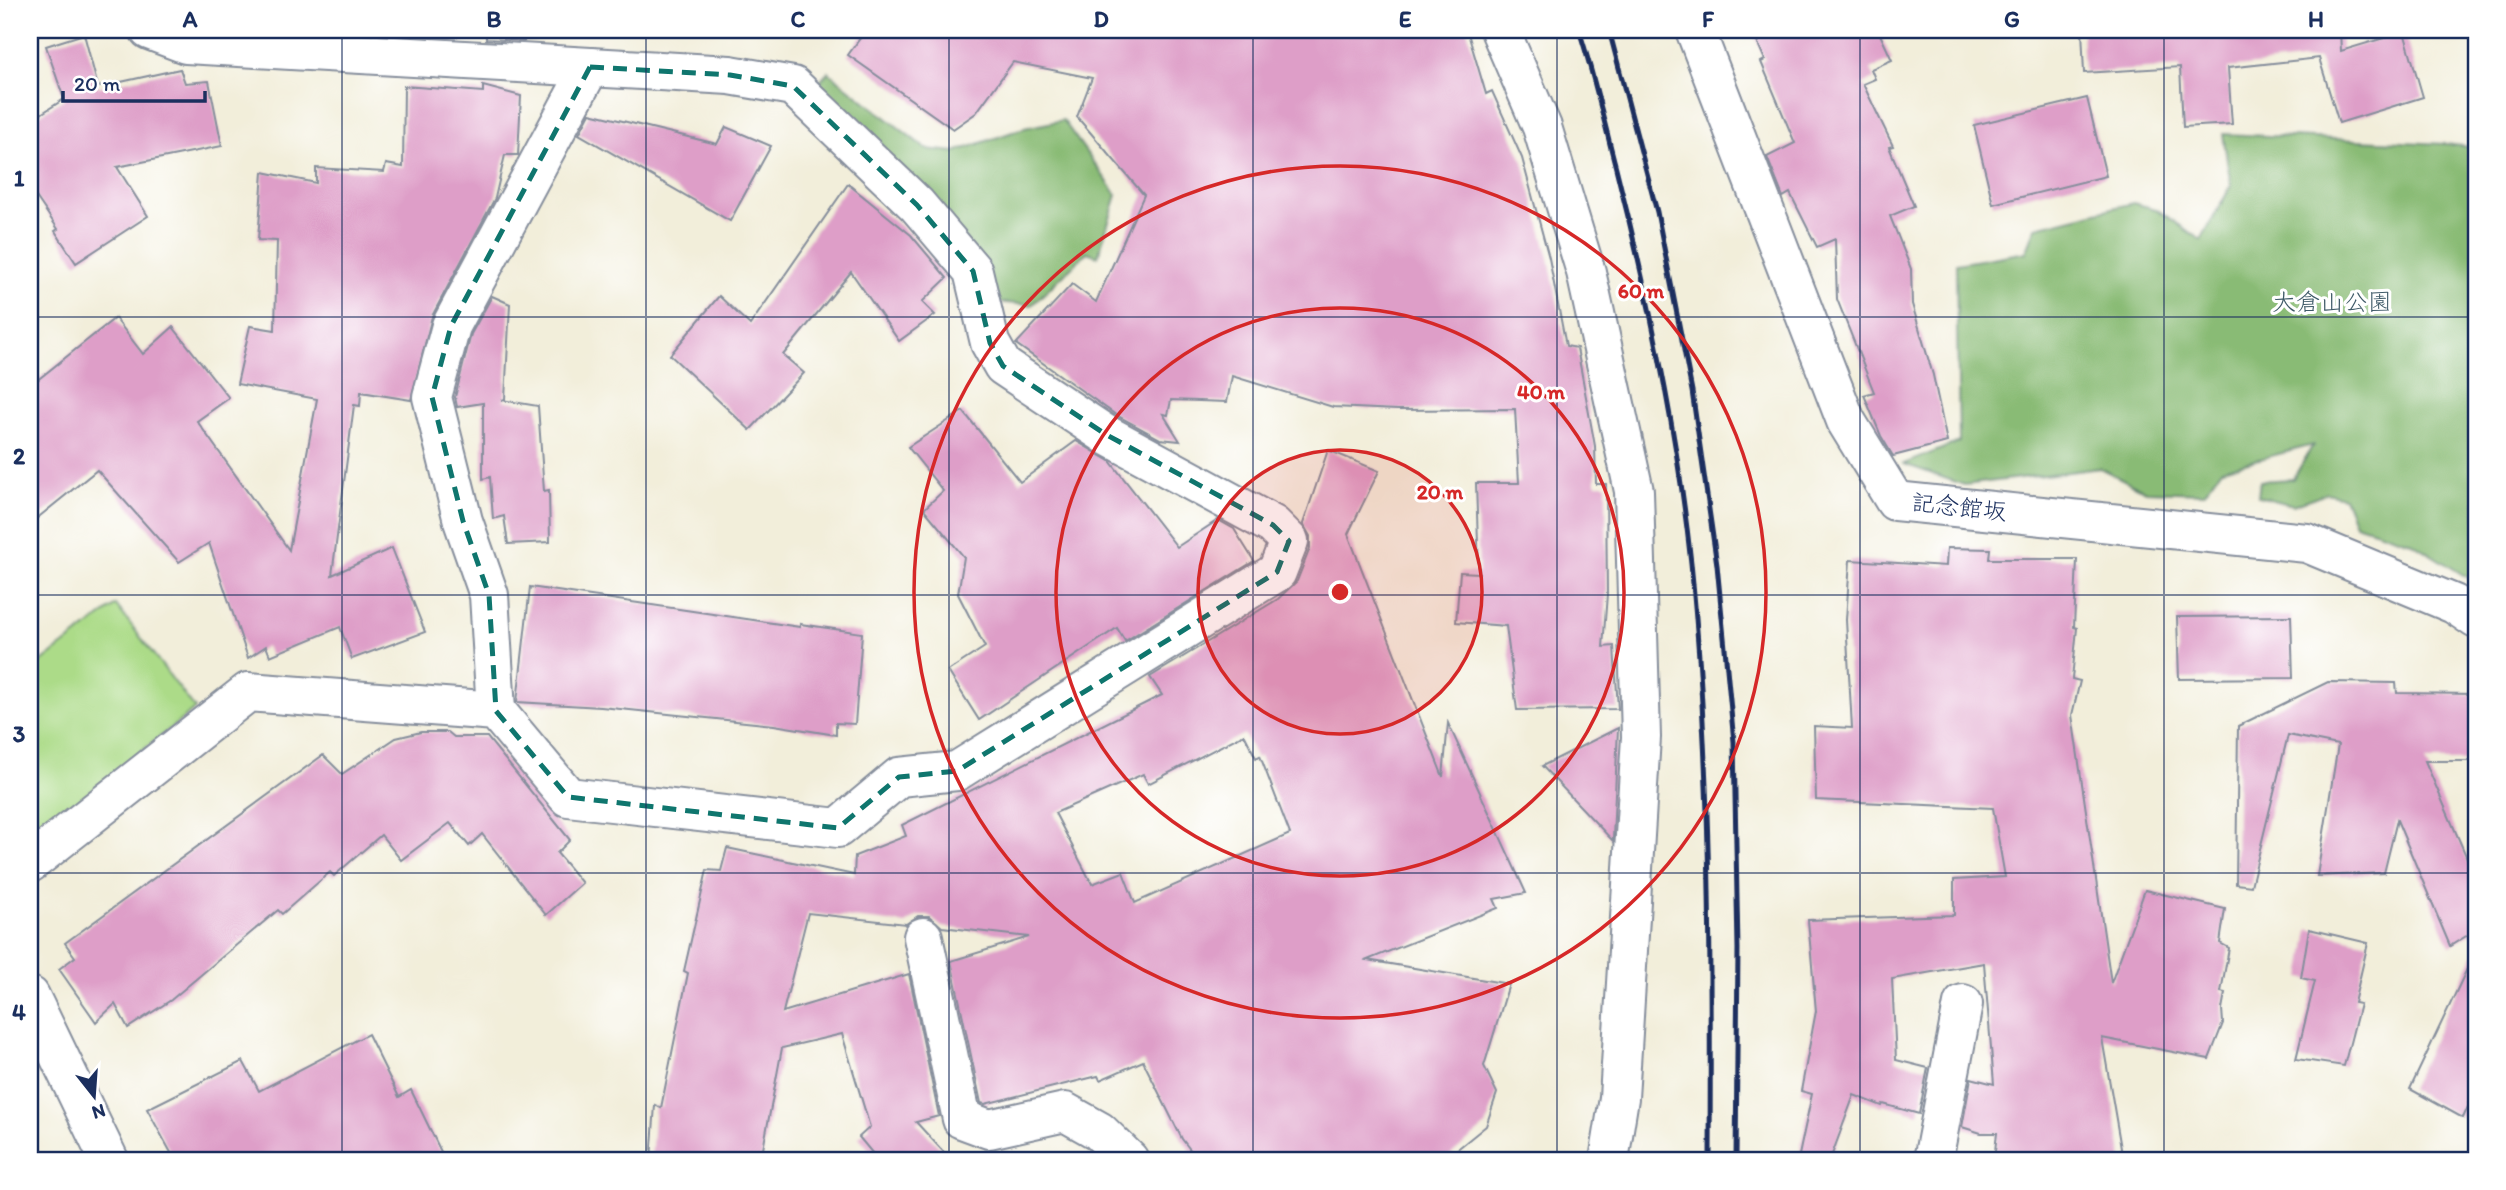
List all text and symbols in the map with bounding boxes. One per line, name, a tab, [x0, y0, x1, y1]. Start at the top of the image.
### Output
text: A	[182, 5, 198, 33]
text: B	[487, 5, 502, 33]
text: C	[791, 5, 806, 33]
text: D	[1093, 5, 1109, 33]
text: E	[1399, 5, 1412, 33]
text: F	[1702, 5, 1715, 33]
text: G	[2004, 5, 2020, 33]
text: H	[2308, 5, 2324, 33]
scale bar	[63, 60, 205, 104]
text: 20 m	[74, 71, 121, 96]
text: 1	[14, 164, 25, 192]
text: 60 m	[1618, 278, 1665, 303]
park label: 大倉山公園	[2272, 287, 2392, 316]
text: 40 m	[1517, 379, 1565, 404]
text: 2	[13, 442, 26, 470]
text: 20 m	[1417, 479, 1464, 504]
street label: 記念館坂	[1910, 487, 2008, 526]
centre of rings	[1328, 580, 1352, 604]
text: 3	[13, 720, 26, 748]
text: 4	[12, 998, 26, 1026]
north arrow	[60, 1060, 130, 1130]
text: N	[89, 1099, 108, 1125]

